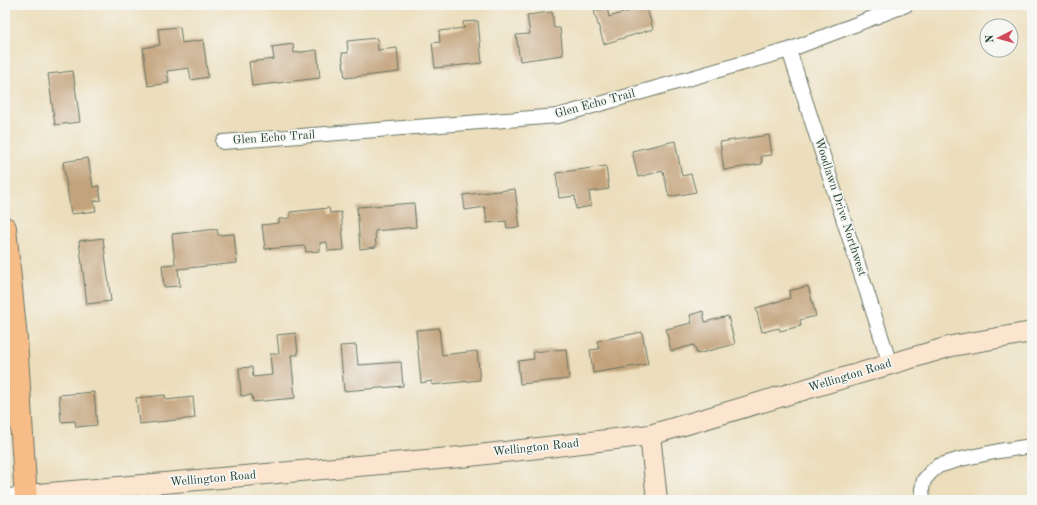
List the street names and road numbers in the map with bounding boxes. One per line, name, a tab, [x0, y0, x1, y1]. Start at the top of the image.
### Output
street label: Glen Echo Trail	[554, 88, 636, 120]
street label: Glen Echo Trail	[232, 129, 316, 147]
street label: Woodlawn Drive Northwest	[812, 136, 868, 278]
street label: Wellington Road	[807, 358, 893, 394]
street label: Wellington Road	[492, 438, 580, 458]
street label: Wellington Road	[169, 469, 257, 489]

